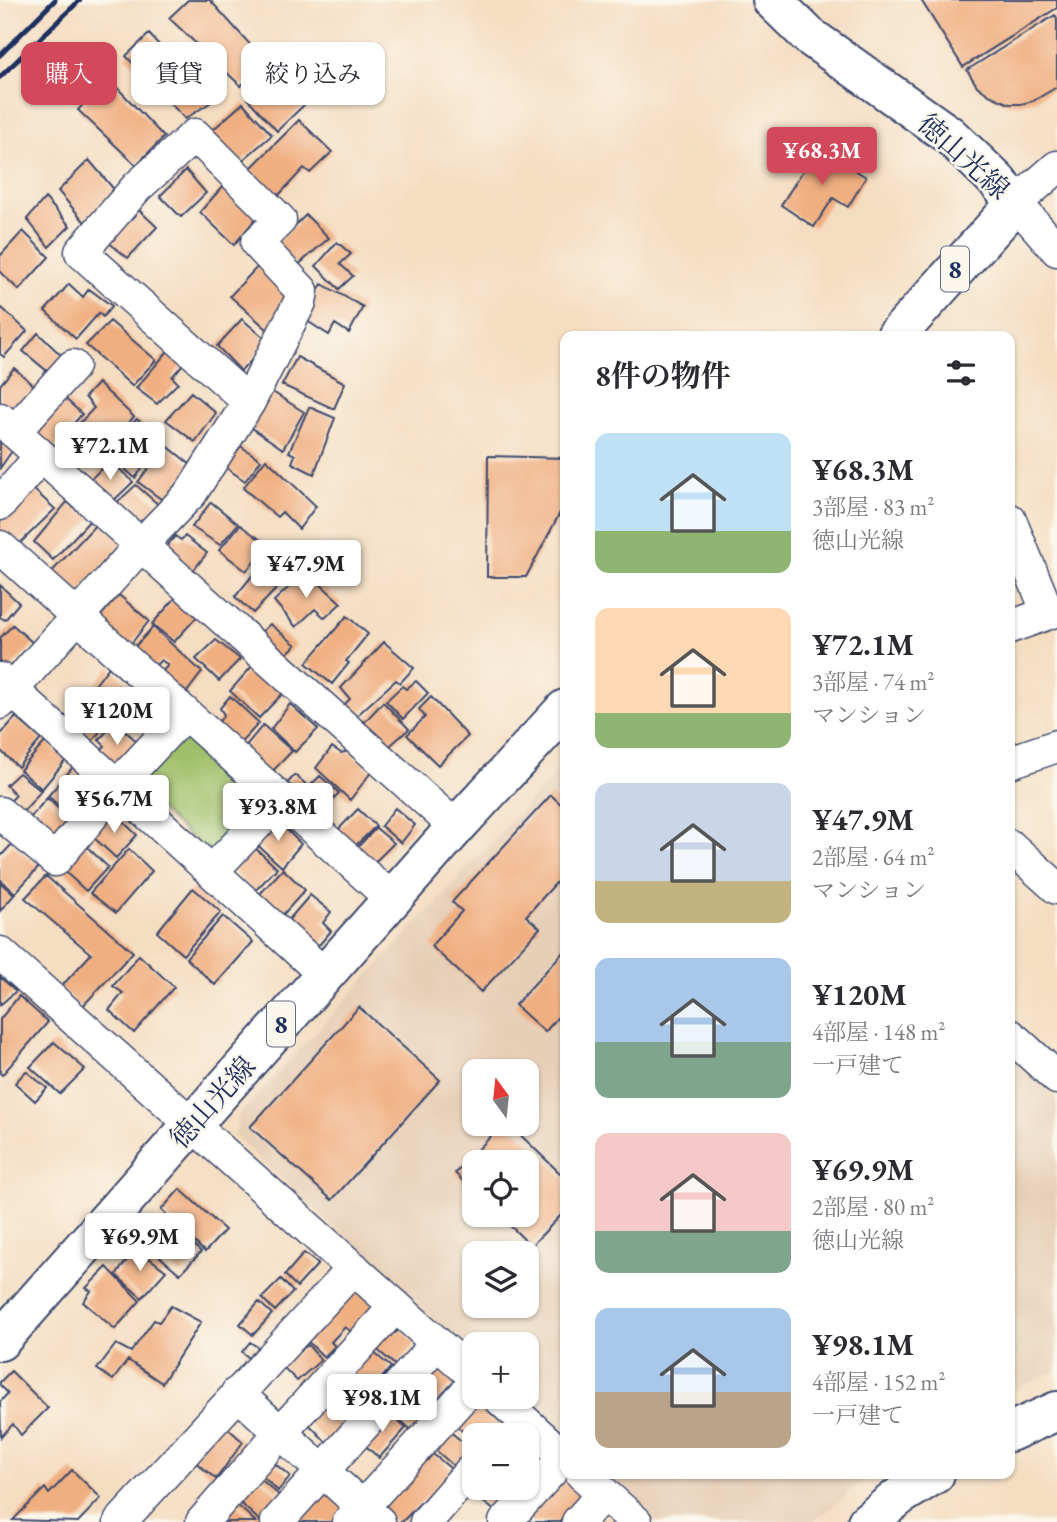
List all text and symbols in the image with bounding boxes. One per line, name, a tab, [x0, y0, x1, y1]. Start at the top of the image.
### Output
chip: 購入	[21, 42, 117, 105]
chip: 賃貸	[131, 42, 227, 105]
chip: 絞り込み	[241, 42, 385, 105]
street label: 徳山光線	[910, 105, 1018, 207]
pin: ¥68.3M	[765, 128, 879, 187]
text: ¥68.3M	[783, 135, 861, 165]
road number: 8	[941, 246, 969, 292]
icon: filters	[942, 354, 980, 392]
text: 8件の物件	[595, 356, 731, 395]
pin: ¥72.1M	[53, 422, 167, 482]
text: ¥72.1M	[71, 430, 149, 460]
text: ¥68.3M	[812, 450, 914, 489]
icon: home	[651, 461, 735, 545]
text: 3部屋 · 83 m²	[812, 492, 934, 522]
text: 徳山光線	[812, 525, 904, 555]
pin: ¥47.9M	[249, 540, 363, 600]
text: ¥47.9M	[267, 548, 345, 578]
text: ¥72.1M	[812, 625, 914, 664]
icon: home	[651, 636, 735, 720]
text: 3部屋 · 74 m²	[812, 667, 934, 697]
pin: ¥120M	[68, 688, 166, 747]
text: ¥120M	[81, 695, 153, 725]
text: マンション	[812, 700, 926, 730]
pin: ¥56.7M	[57, 776, 171, 835]
text: ¥56.7M	[75, 783, 153, 813]
pin: ¥93.8M	[221, 784, 335, 843]
text: ¥93.8M	[239, 791, 317, 821]
text: ¥47.9M	[812, 800, 914, 839]
icon: home	[651, 811, 735, 895]
text: 2部屋 · 64 m²	[812, 842, 934, 872]
text: マンション	[812, 875, 926, 905]
text: ¥120M	[812, 975, 907, 1014]
icon: home	[651, 986, 735, 1070]
road number: 8	[267, 1001, 295, 1046]
text: 4部屋 · 148 m²	[812, 1017, 945, 1047]
street label: 徳山光線	[161, 1048, 263, 1156]
text: 一戸建て	[812, 1050, 904, 1080]
north arrow	[462, 1059, 539, 1136]
map controls	[462, 1059, 539, 1500]
button: locate	[462, 1150, 539, 1227]
text: ¥69.9M	[812, 1150, 914, 1189]
icon: home	[651, 1161, 735, 1245]
text: 2部屋 · 80 m²	[812, 1192, 934, 1222]
pin: ¥69.9M	[83, 1214, 197, 1273]
text: ¥69.9M	[101, 1221, 179, 1251]
text: 徳山光線	[812, 1225, 904, 1255]
button: layers	[462, 1241, 539, 1318]
text: ¥98.1M	[812, 1325, 914, 1364]
button: +	[462, 1332, 539, 1409]
icon: home	[651, 1336, 735, 1420]
text: 4部屋 · 152 m²	[812, 1367, 945, 1397]
pin: ¥98.1M	[325, 1374, 439, 1434]
text: ¥98.1M	[343, 1382, 421, 1412]
text: 一戸建て	[812, 1400, 904, 1430]
button: −	[462, 1423, 539, 1500]

